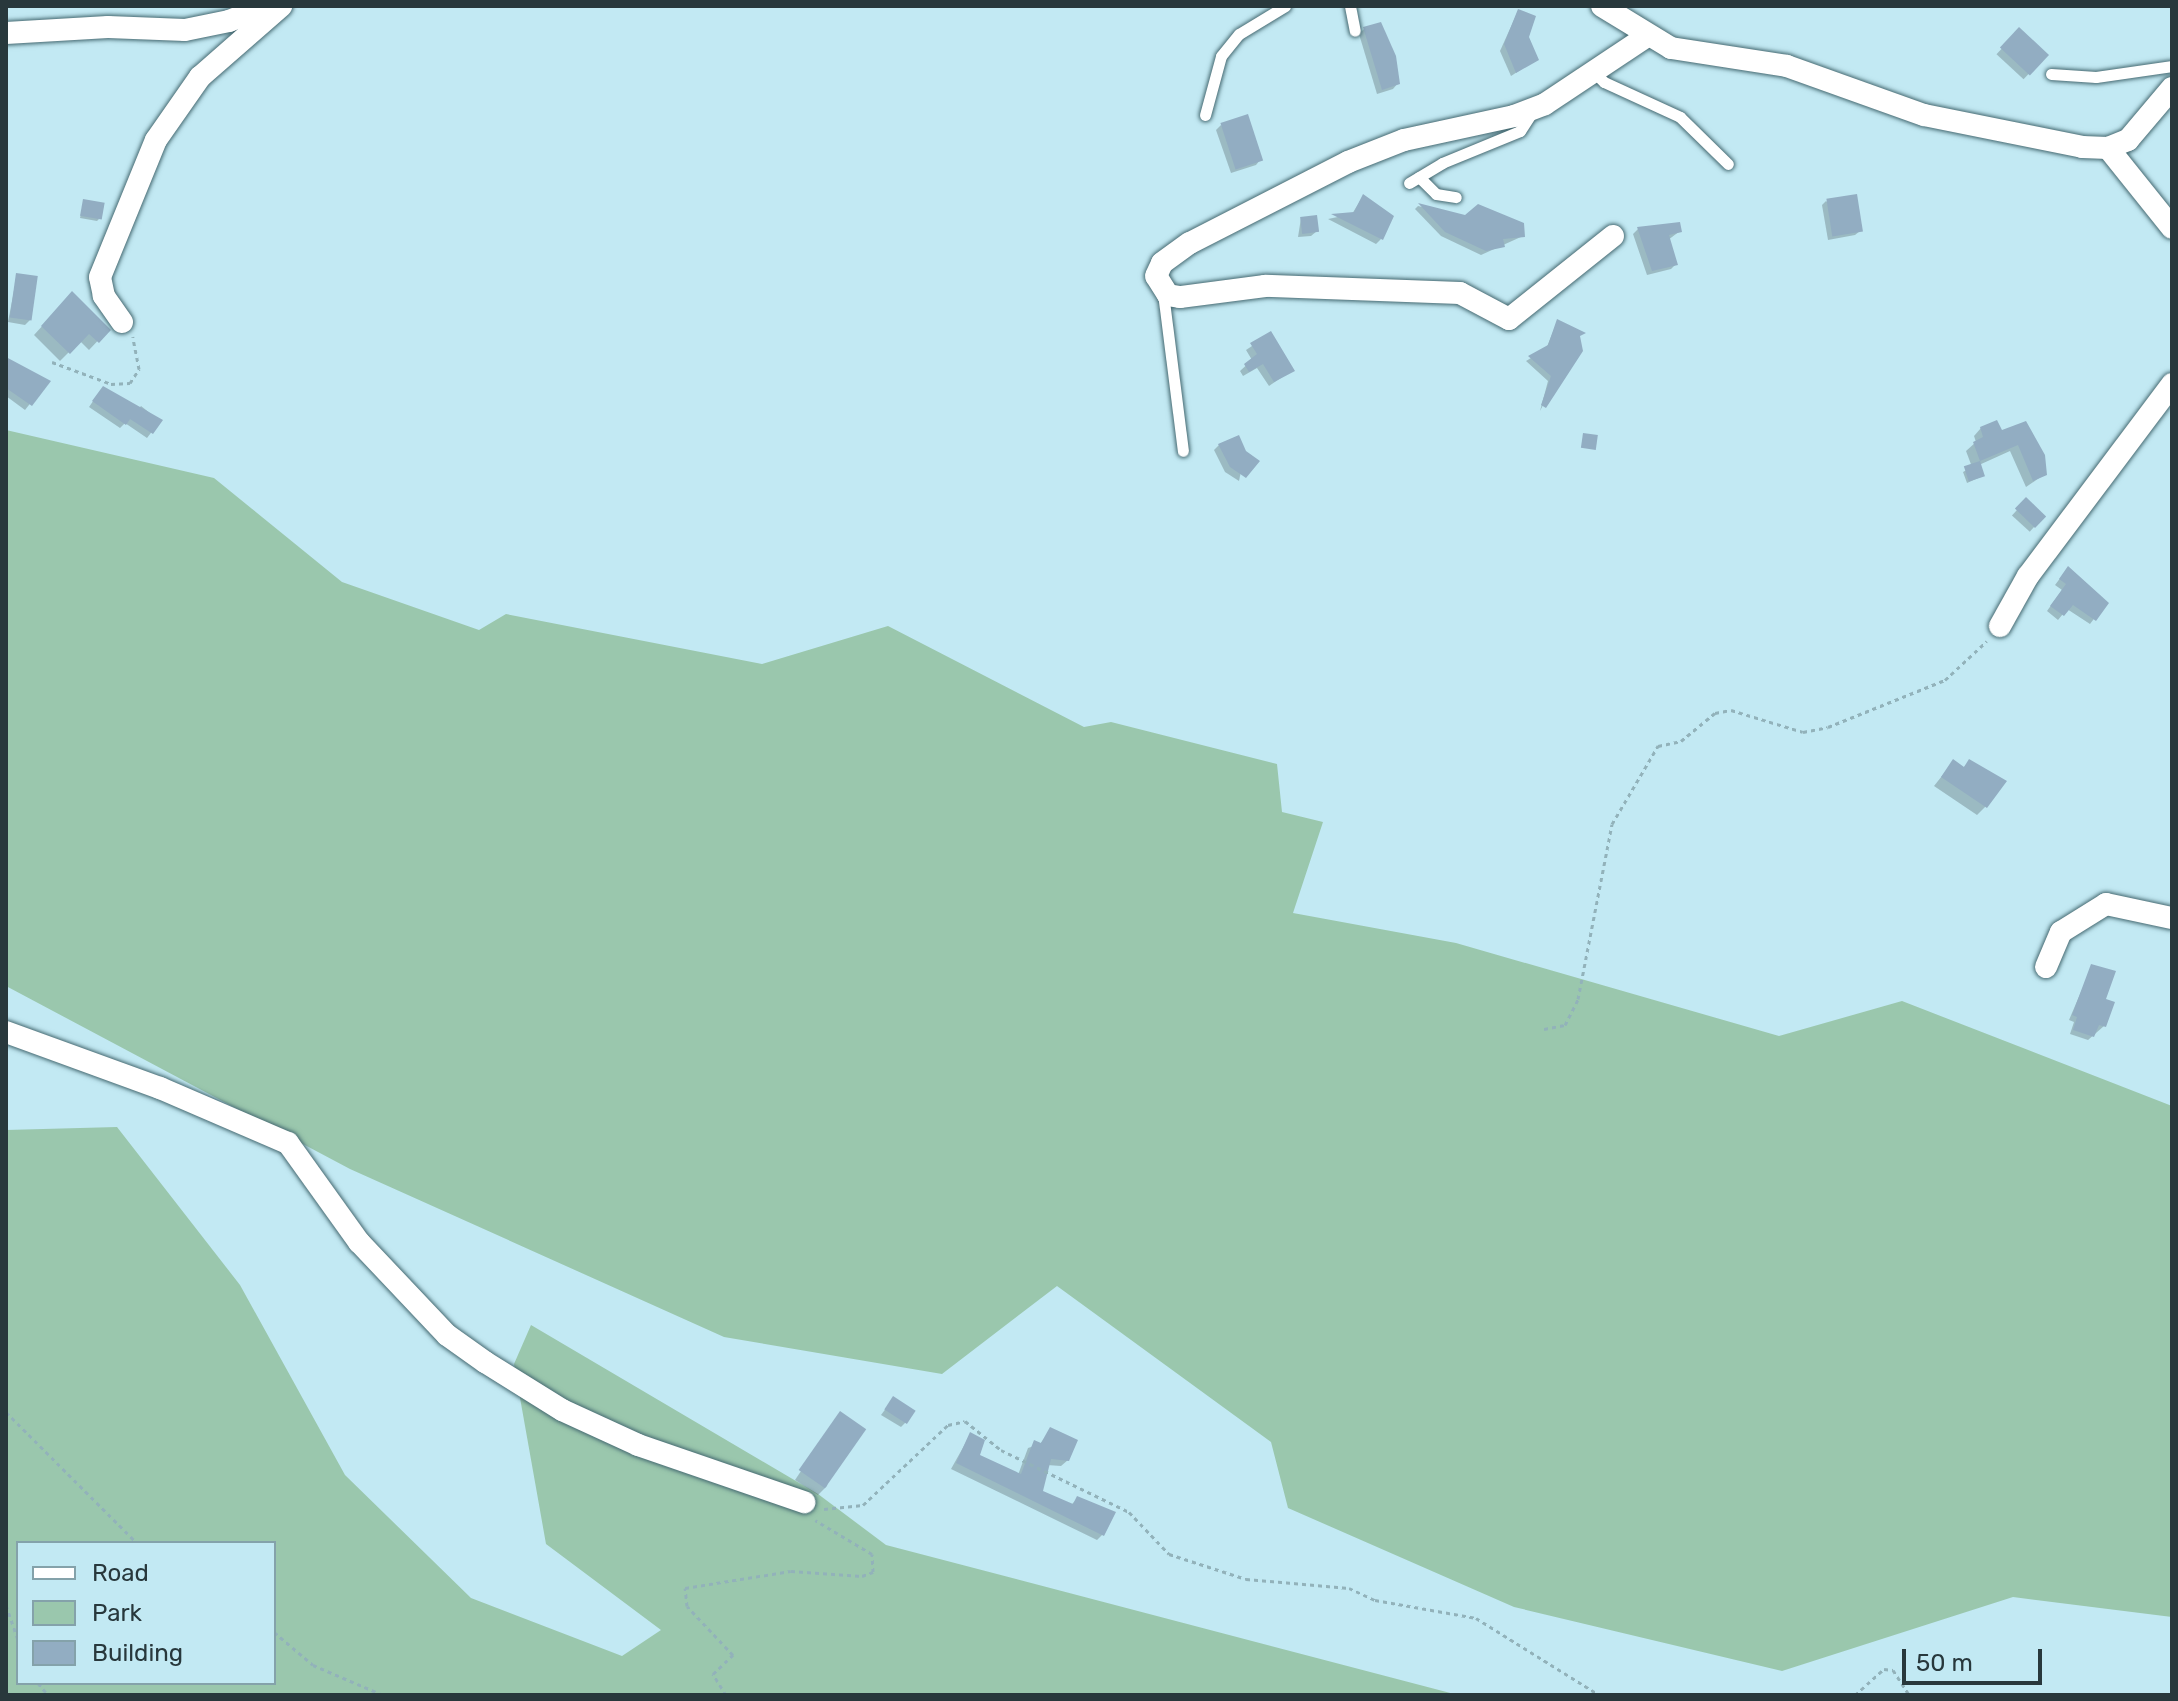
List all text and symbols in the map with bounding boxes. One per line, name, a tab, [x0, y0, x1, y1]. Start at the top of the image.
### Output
legend	[16, 1541, 276, 1685]
text: Road	[92, 1559, 149, 1587]
text: Park	[92, 1599, 142, 1627]
scale bar	[1906, 1633, 2046, 1683]
text: Building	[92, 1639, 183, 1667]
text: 50 m	[1916, 1649, 1973, 1677]

